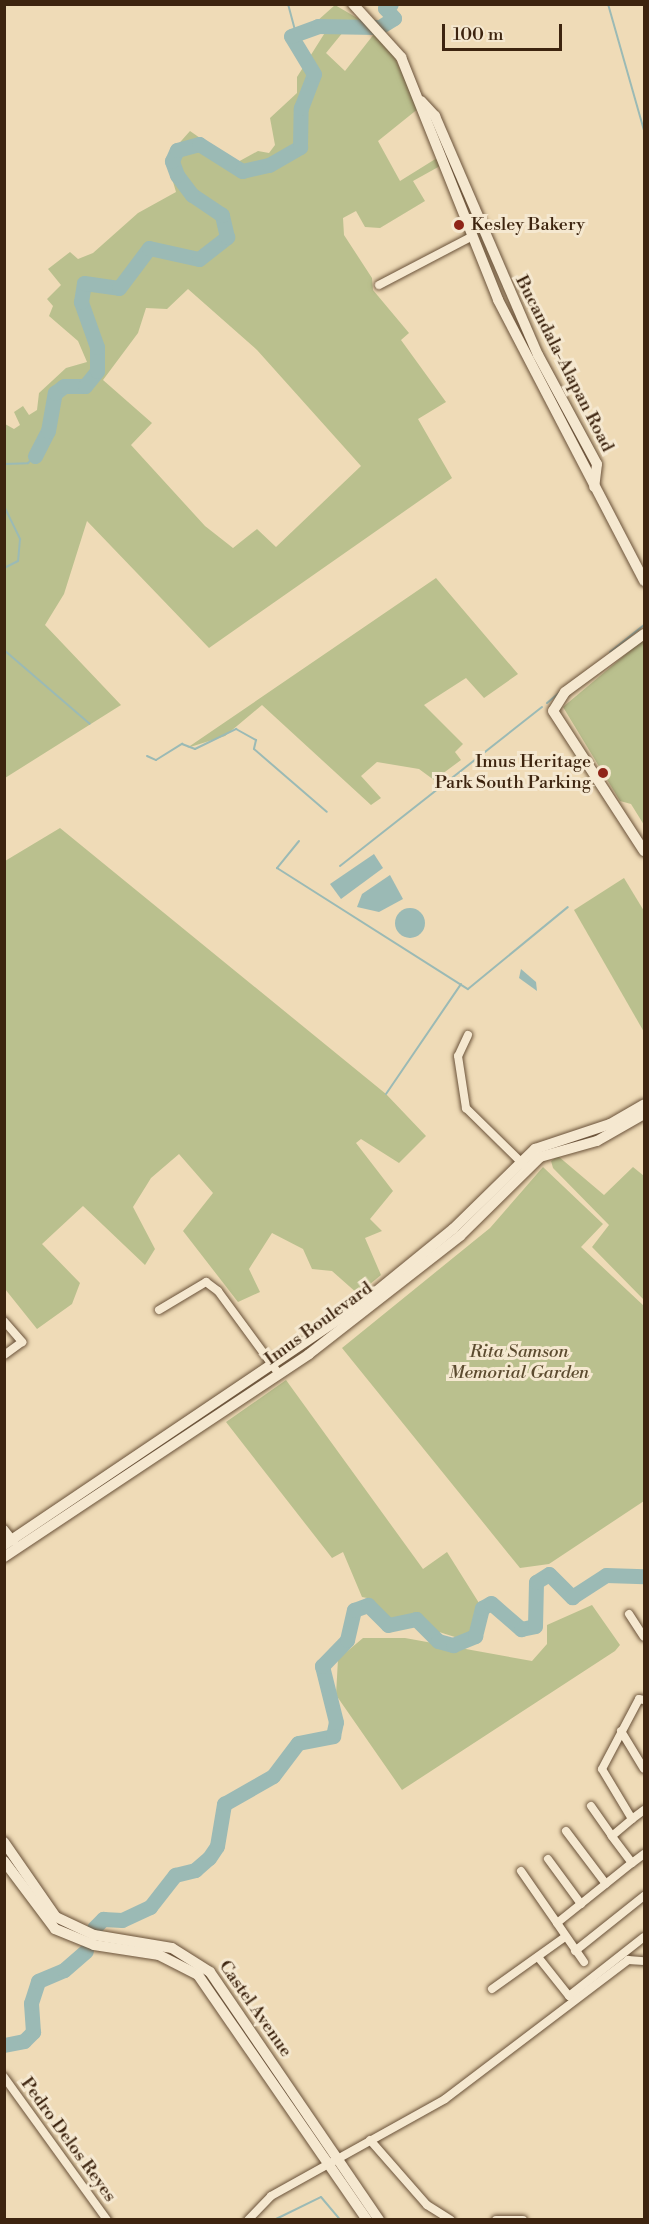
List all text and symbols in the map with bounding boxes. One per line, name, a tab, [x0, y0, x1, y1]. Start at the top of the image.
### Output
scale bar	[445, 12, 565, 50]
text: 100 m	[453, 23, 504, 46]
place label: Kesley Bakery	[471, 214, 585, 236]
marker: Kesley Bakery	[452, 218, 466, 232]
street label: Bucandala-Alapan Road	[510, 272, 618, 456]
place label: Imus Heritage Park South Parking	[435, 752, 591, 795]
marker: Imus Heritage Park South Parking	[596, 766, 610, 780]
street label: Imus Boulevard	[261, 1278, 377, 1370]
park label: Rita Samson Memorial Garden	[449, 1342, 589, 1384]
street label: Castel Avenue	[214, 1956, 296, 2062]
street label: Pedro Delos Reyes	[16, 2073, 120, 2207]

